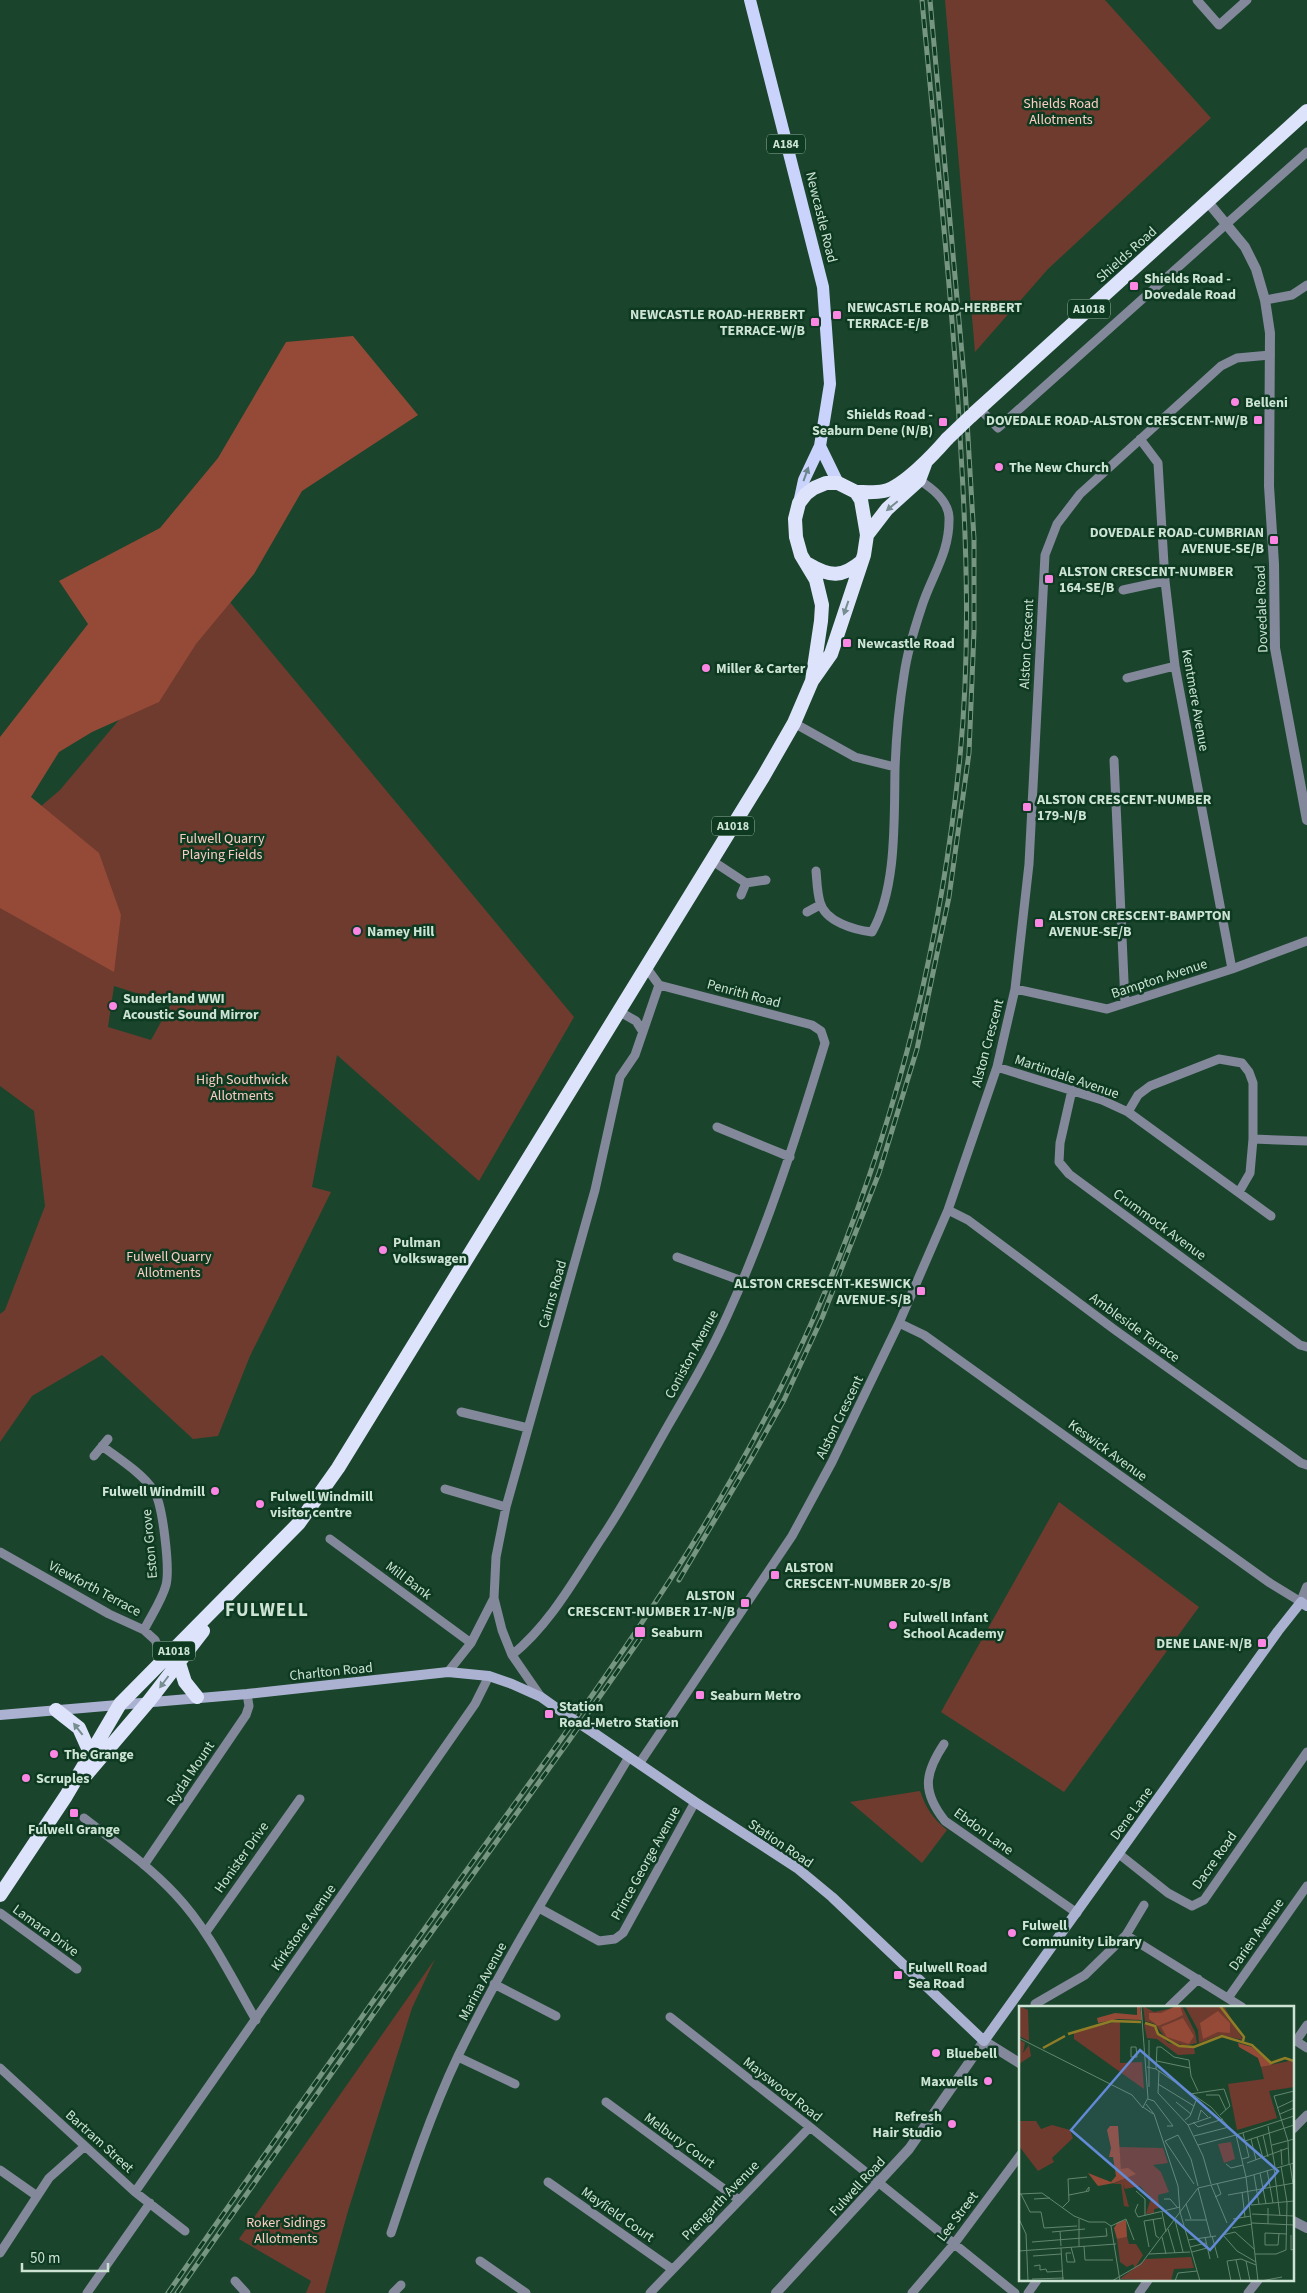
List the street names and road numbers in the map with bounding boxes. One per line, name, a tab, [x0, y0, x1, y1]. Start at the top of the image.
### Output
road number: A184	[767, 134, 805, 154]
street label: Newcastle Road	[800, 170, 842, 265]
street label: Shields Road	[1092, 222, 1161, 287]
road number: A1018	[1068, 300, 1110, 318]
street label: Dovedale Road	[1250, 565, 1274, 653]
street label: Alston Crescent	[1015, 598, 1039, 690]
street label: Kentmere Avenue	[1176, 647, 1214, 753]
road number: A1018	[712, 816, 754, 836]
street label: Bampton Avenue	[1109, 954, 1210, 1004]
street label: Penrith Road	[705, 975, 783, 1013]
street label: Alston Crescent	[967, 997, 1009, 1089]
street label: Martindale Avenue	[1012, 1050, 1122, 1104]
street label: Crummock Avenue	[1109, 1184, 1210, 1265]
street label: Cairns Road	[534, 1258, 572, 1331]
street label: Ambleside Terrace	[1085, 1288, 1184, 1367]
street label: Coniston Avenue	[660, 1306, 724, 1402]
street label: Alston Crescent	[811, 1372, 869, 1462]
street label: Keswick Avenue	[1064, 1415, 1151, 1486]
street label: Eston Grove	[137, 1508, 163, 1580]
street label: Viewforth Terrace	[45, 1556, 144, 1622]
street label: Mill Bank	[381, 1557, 436, 1605]
road number: A1018	[153, 1642, 195, 1660]
street label: Charlton Road	[288, 1658, 374, 1686]
street label: Rydal Mount	[162, 1737, 220, 1810]
street label: Dene Lane	[1106, 1783, 1158, 1844]
street label: Prince George Avenue	[606, 1803, 686, 1924]
street label: Ebdon Lane	[949, 1803, 1017, 1860]
street label: Station Road	[744, 1815, 817, 1873]
street label: Honister Drive	[210, 1818, 274, 1897]
street label: Dacre Road	[1188, 1828, 1242, 1894]
street label: Kirkstone Avenue	[266, 1880, 341, 1975]
street label: Darien Avenue	[1224, 1894, 1289, 1975]
street label: Lamara Drive	[8, 1900, 83, 1962]
street label: Marina Avenue	[454, 1939, 512, 2024]
street label: Mayswood Road	[739, 2053, 826, 2127]
street label: Bartram Street	[61, 2106, 138, 2178]
street label: Melbury Court	[640, 2108, 719, 2174]
street label: Fulwell Road	[825, 2152, 891, 2221]
street label: Prengarth Avenue	[677, 2156, 764, 2245]
street label: Mayfield Court	[577, 2182, 658, 2248]
street label: Lee Street	[932, 2187, 984, 2246]

